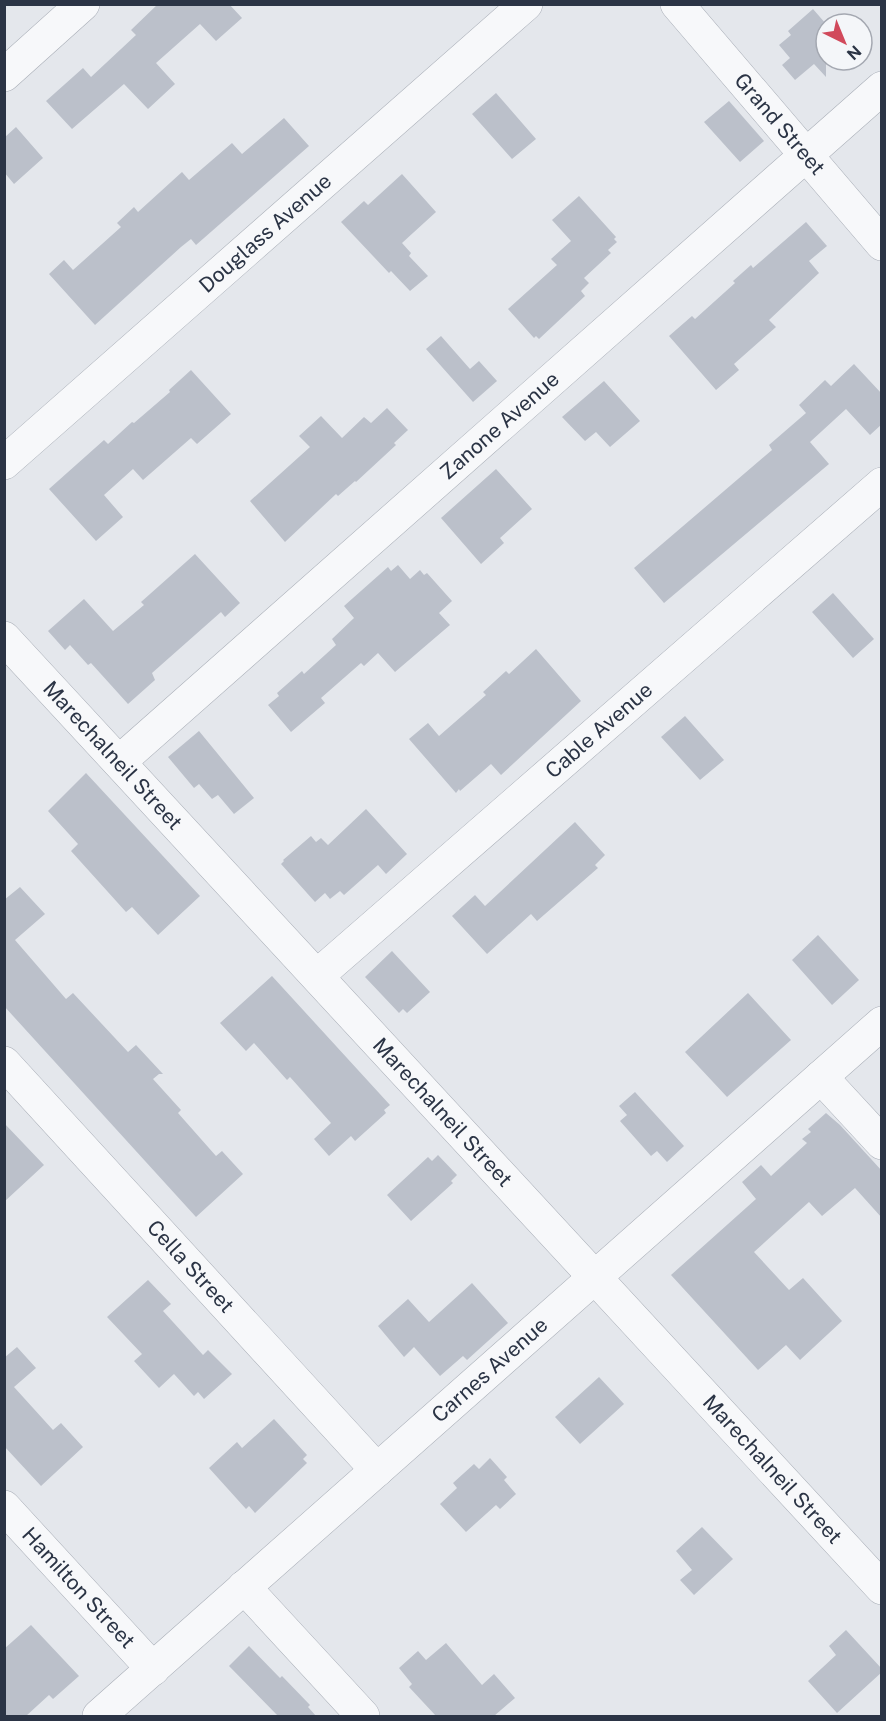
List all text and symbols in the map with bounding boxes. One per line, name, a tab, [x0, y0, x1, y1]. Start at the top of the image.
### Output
north arrow	[814, 12, 874, 72]
text: N	[843, 41, 865, 64]
street label: Grand Street	[730, 68, 830, 180]
street label: Douglass Avenue	[194, 168, 336, 298]
street label: Zanone Avenue	[435, 366, 564, 484]
street label: Marechalneil Street	[38, 676, 188, 835]
street label: Cable Avenue	[540, 677, 657, 783]
street label: Marechalneil Street	[368, 1033, 518, 1192]
street label: Cella Street	[142, 1215, 240, 1318]
street label: Carnes Avenue	[427, 1312, 553, 1427]
street label: Marechalneil Street	[698, 1389, 848, 1549]
street label: Hamilton Street	[17, 1522, 141, 1653]

